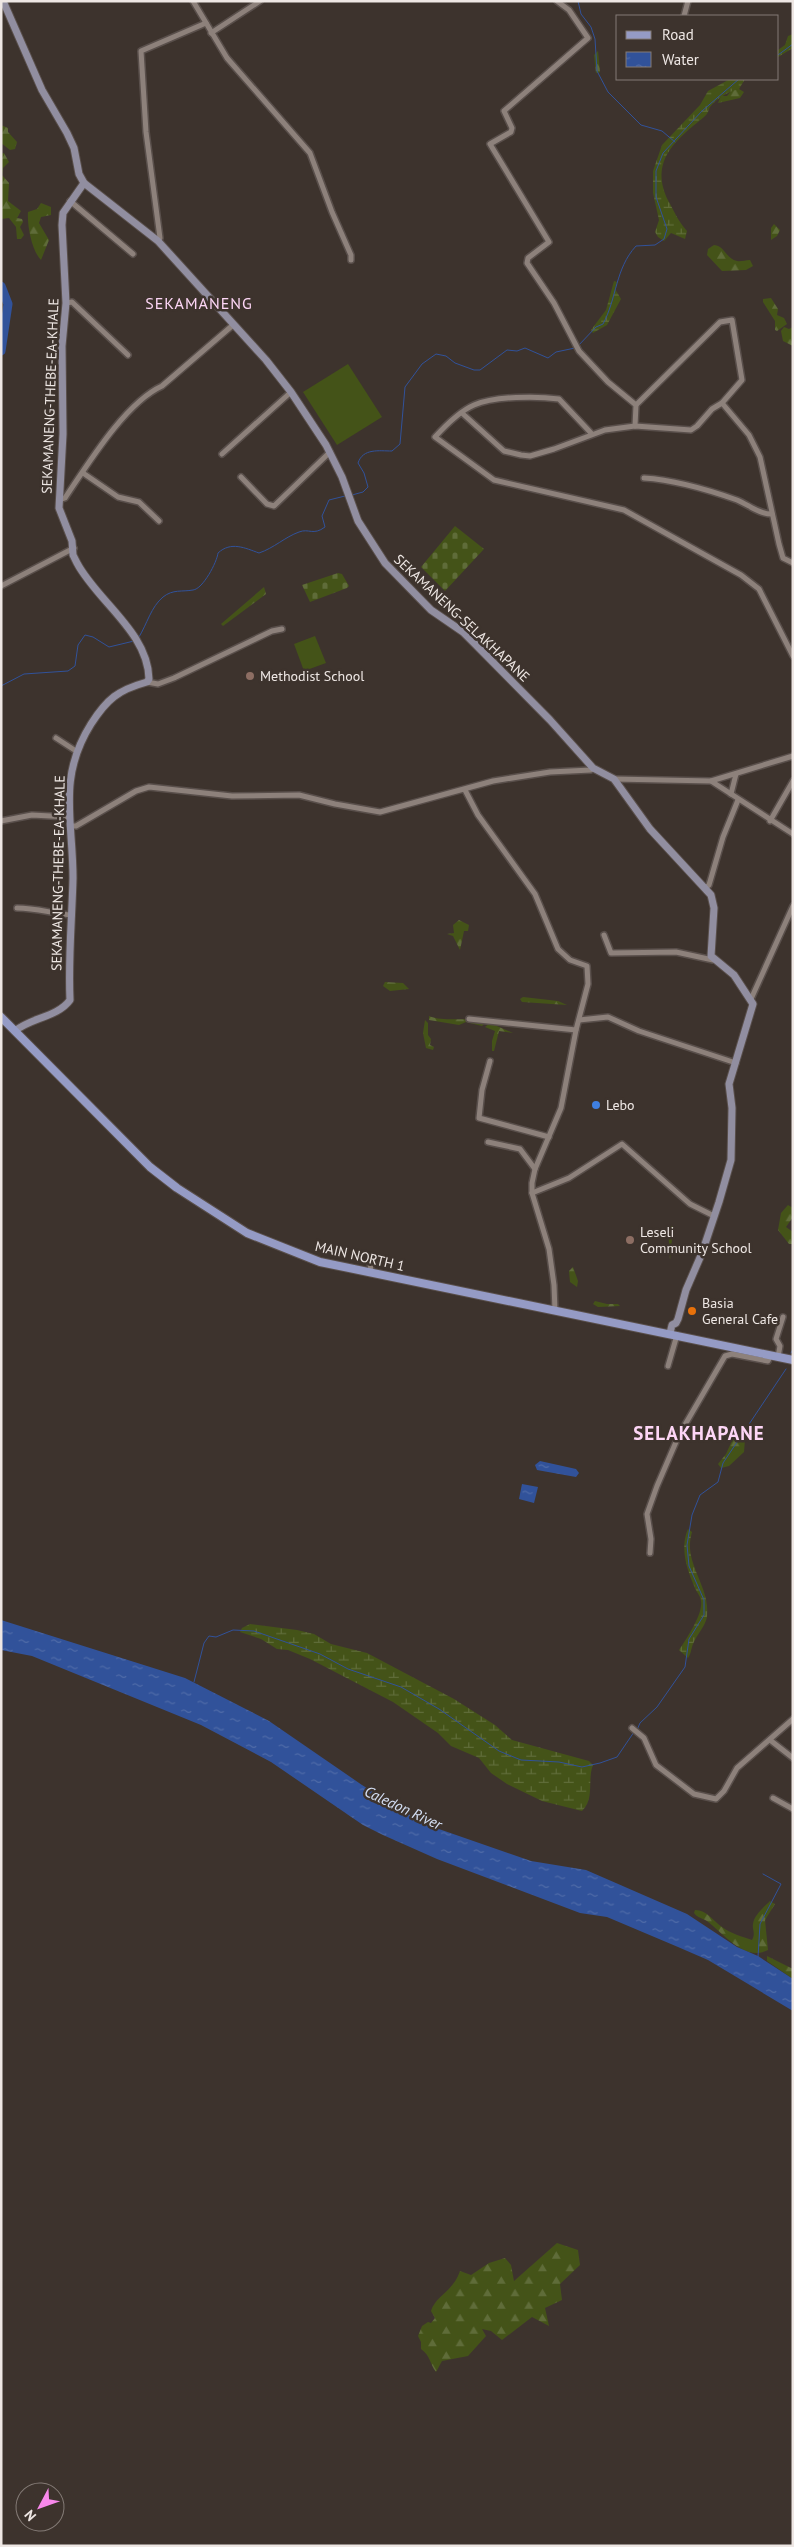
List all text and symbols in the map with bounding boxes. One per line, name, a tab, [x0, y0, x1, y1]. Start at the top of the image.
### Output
legend	[616, 15, 779, 80]
text: Road	[662, 25, 694, 44]
text: Water	[662, 50, 699, 69]
district label: SEKAMANENG	[145, 293, 253, 313]
street label: SEKAMANENG-THEBE-EA-KHALE	[38, 298, 62, 494]
street label: SEKAMANENG-SELAKHAPANE	[390, 550, 534, 686]
place label: Methodist School	[260, 667, 364, 685]
marker: Methodist School	[244, 670, 256, 682]
street label: SEKAMANENG-THEBE-EA-KHALE	[47, 775, 69, 971]
place label: Lebo	[606, 1096, 635, 1114]
marker: Lebo	[590, 1099, 602, 1111]
place label: Leseli Community School	[640, 1223, 752, 1257]
marker: Leseli Community School	[624, 1234, 636, 1246]
street label: MAIN NORTH 1	[313, 1237, 407, 1275]
place label: Basia General Cafe	[702, 1294, 778, 1328]
marker: Basia General Cafe	[686, 1305, 698, 1317]
district label: SELAKHAPANE	[633, 1421, 765, 1445]
water label: Caledon River	[361, 1781, 446, 1834]
north arrow	[15, 2482, 65, 2532]
text: N	[20, 2506, 40, 2525]

